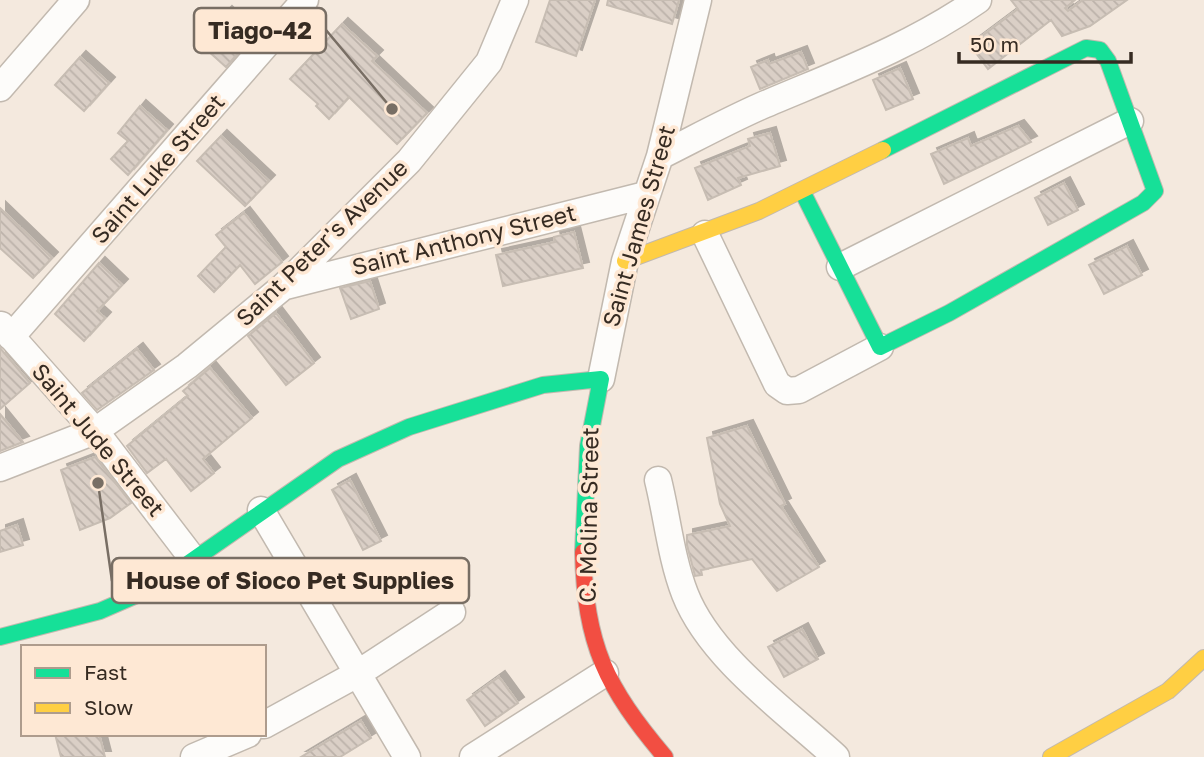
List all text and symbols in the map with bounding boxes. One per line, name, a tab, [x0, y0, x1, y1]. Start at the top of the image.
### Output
callout: Tiago-42	[194, 8, 326, 53]
text: Tiago-42	[208, 15, 312, 44]
scale bar	[959, 21, 1130, 65]
text: 50 m	[970, 31, 1019, 57]
street label: Saint Luke Street	[85, 88, 230, 249]
street label: Saint James Street	[596, 122, 680, 330]
street label: Saint Peter's Avenue	[230, 153, 413, 331]
street label: Saint Anthony Street	[349, 198, 579, 280]
street label: Saint Jude Street	[27, 357, 171, 521]
street label: C. Molina Street	[572, 427, 604, 603]
callout: House of Sioco Pet Supplies	[112, 558, 469, 603]
text: House of Sioco Pet Supplies	[126, 565, 454, 594]
legend	[21, 645, 266, 736]
text: Fast	[84, 659, 127, 685]
text: Slow	[84, 694, 133, 720]

